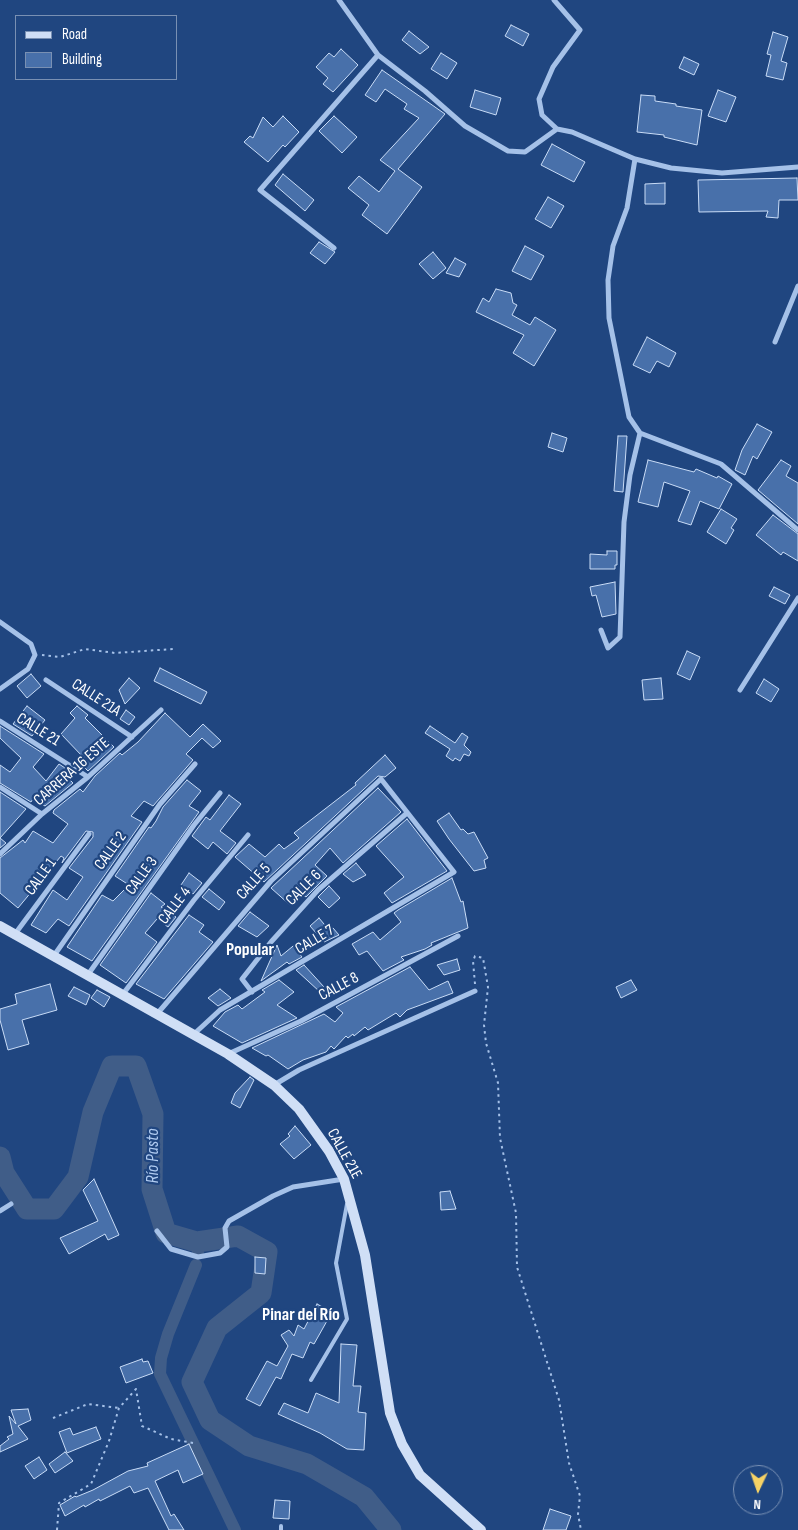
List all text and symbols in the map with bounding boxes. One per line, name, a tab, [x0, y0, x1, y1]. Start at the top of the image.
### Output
legend	[15, 15, 178, 80]
text: Road	[62, 25, 87, 44]
text: Building	[62, 50, 102, 69]
street label: CALLE 21A	[68, 675, 124, 721]
street label: CALLE 21	[13, 709, 63, 751]
street label: CARRERA 16 ESTE	[30, 734, 114, 810]
street label: CALLE 2	[91, 828, 131, 874]
street label: CALLE 3	[122, 853, 162, 899]
street label: CALLE 1	[21, 855, 61, 899]
street label: CALLE 5	[233, 860, 275, 904]
street label: CALLE 6	[282, 866, 326, 910]
street label: CALLE 4	[154, 883, 196, 929]
street label: CALLE 7	[292, 921, 338, 959]
district label: Popular	[226, 939, 274, 961]
street label: CALLE 8	[316, 969, 362, 1005]
street label: CALLE 21E	[322, 1125, 366, 1183]
water label: Río Pasto	[142, 1128, 164, 1184]
district label: Pinar del Río	[262, 1304, 340, 1326]
north arrow	[733, 1465, 783, 1515]
text: N	[753, 1496, 761, 1513]

